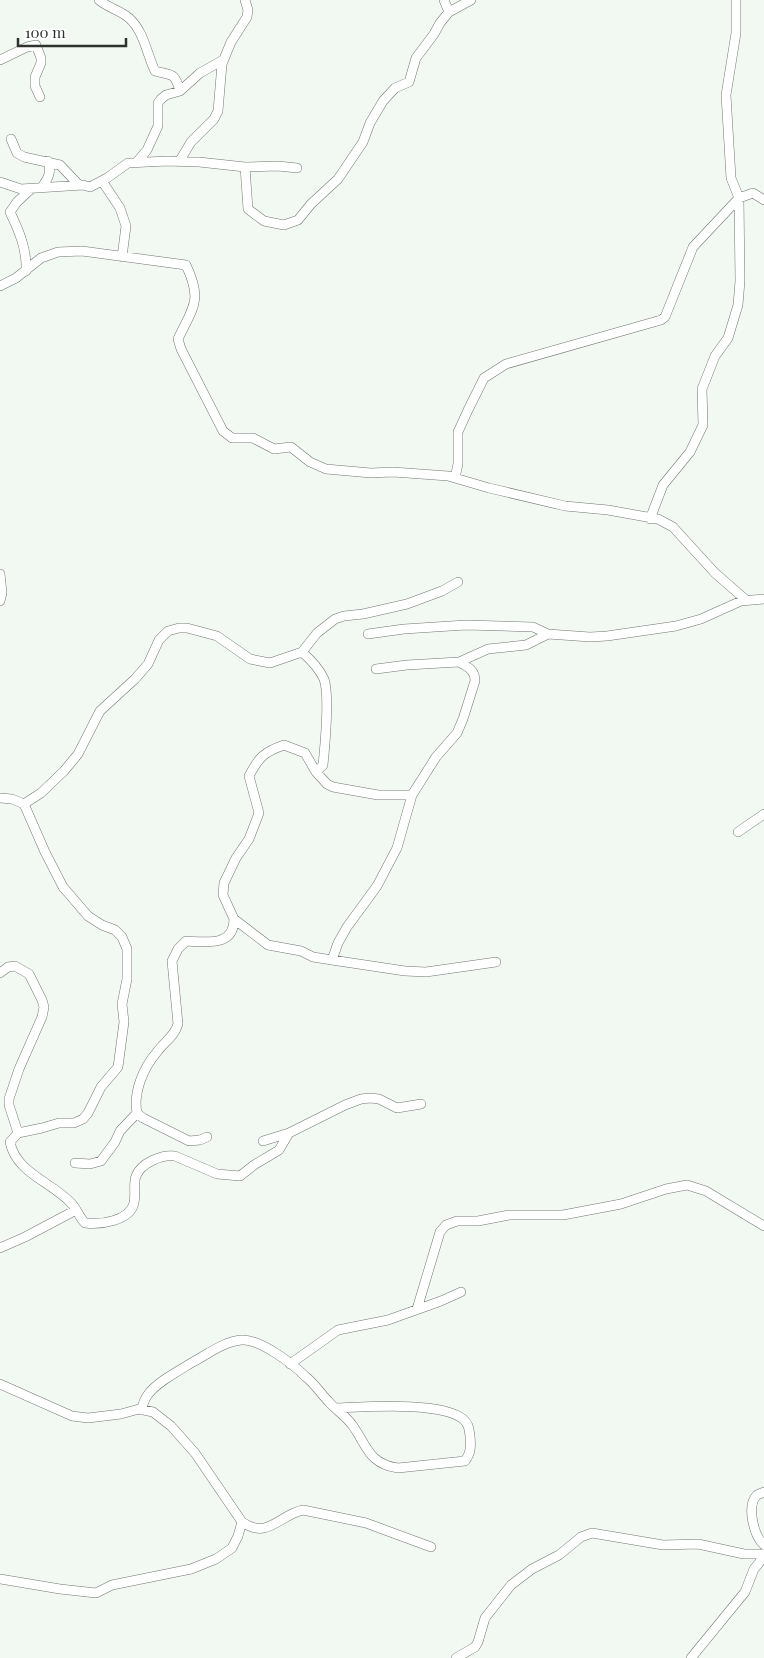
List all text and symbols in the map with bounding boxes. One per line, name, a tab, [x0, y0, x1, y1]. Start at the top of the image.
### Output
scale bar	[18, 15, 125, 47]
text: 100 m	[25, 22, 66, 42]

